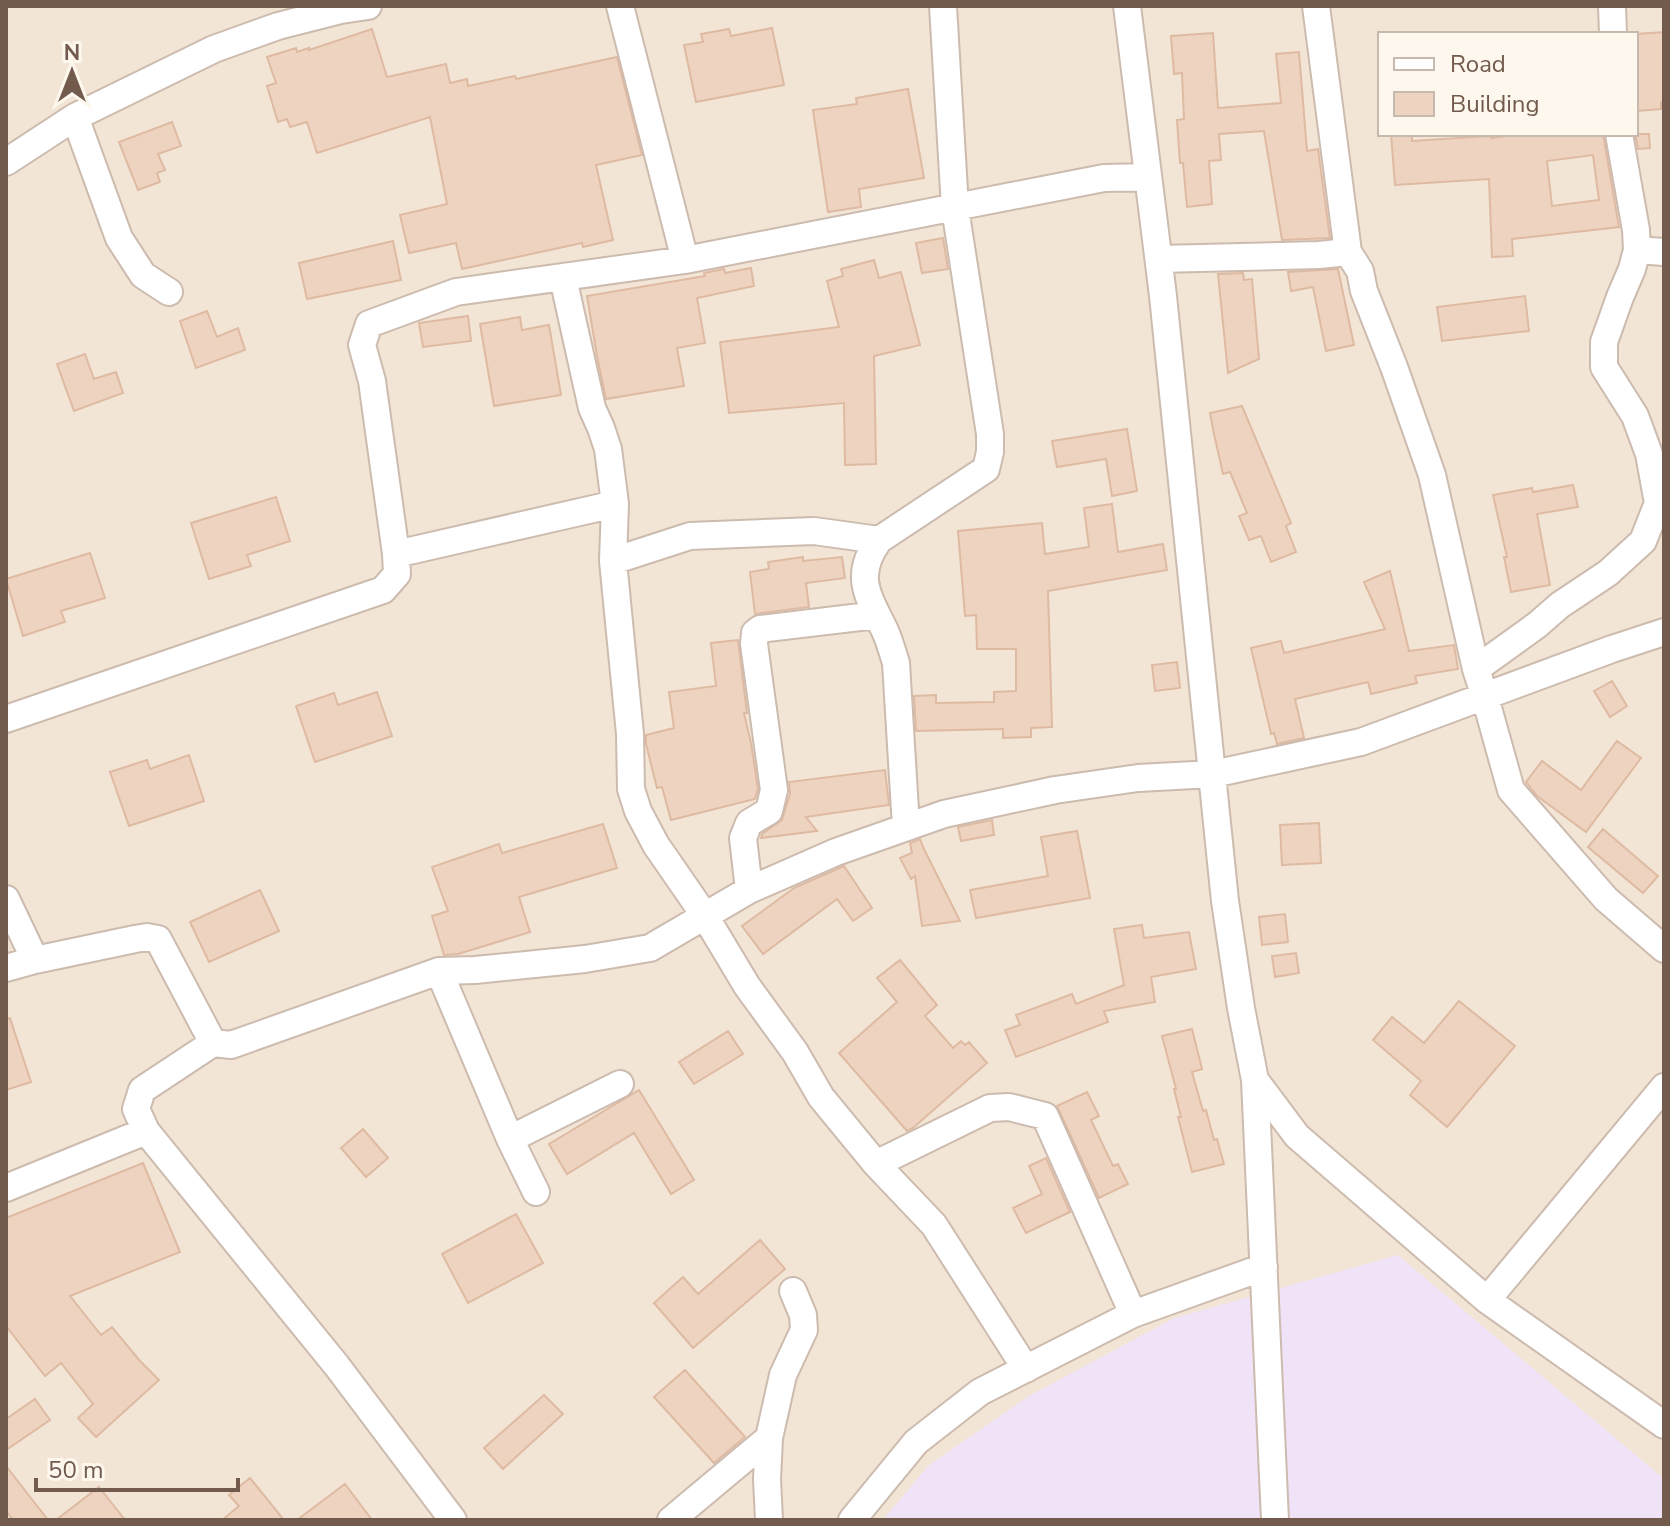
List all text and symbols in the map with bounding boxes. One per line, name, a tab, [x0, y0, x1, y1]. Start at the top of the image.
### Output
north arrow	[32, 32, 112, 112]
legend	[1378, 32, 1638, 136]
text: N	[64, 38, 80, 68]
text: Road	[1450, 48, 1506, 80]
text: Building	[1450, 88, 1540, 120]
scale bar	[36, 1442, 238, 1492]
text: 50 m	[48, 1454, 104, 1486]

